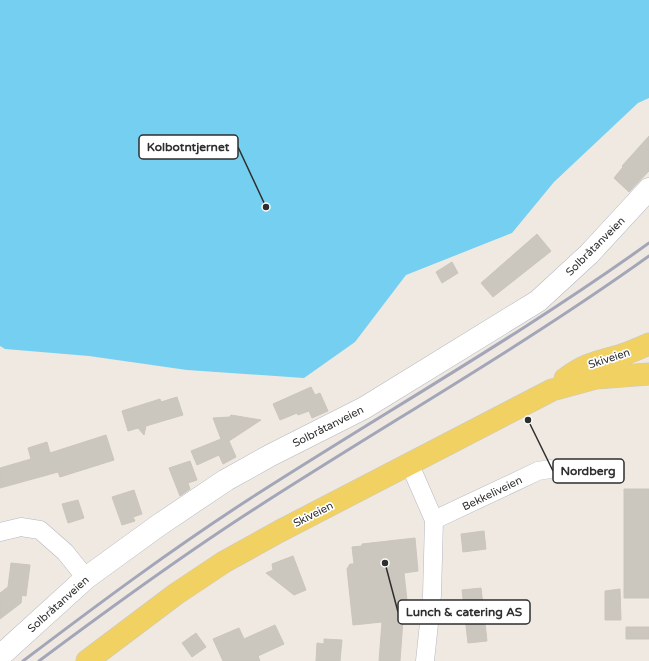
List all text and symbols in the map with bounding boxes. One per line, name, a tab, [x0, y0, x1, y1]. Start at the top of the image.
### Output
callout: Kolbotntjernet	[139, 135, 238, 159]
text: Kolbotntjernet	[147, 140, 230, 155]
street label: Solbråtanveien	[563, 214, 628, 279]
street label: Skiveien	[587, 346, 632, 371]
street label: Solbråtanveien	[291, 403, 366, 450]
callout: Nordberg	[553, 459, 624, 483]
text: Nordberg	[560, 464, 616, 479]
street label: Bekkeliveien	[460, 473, 524, 514]
street label: Skiveien	[291, 499, 335, 530]
street label: Solbråtanveien	[25, 573, 92, 635]
callout: Lunch & catering AS	[398, 600, 530, 624]
text: Lunch & catering AS	[406, 605, 523, 620]

